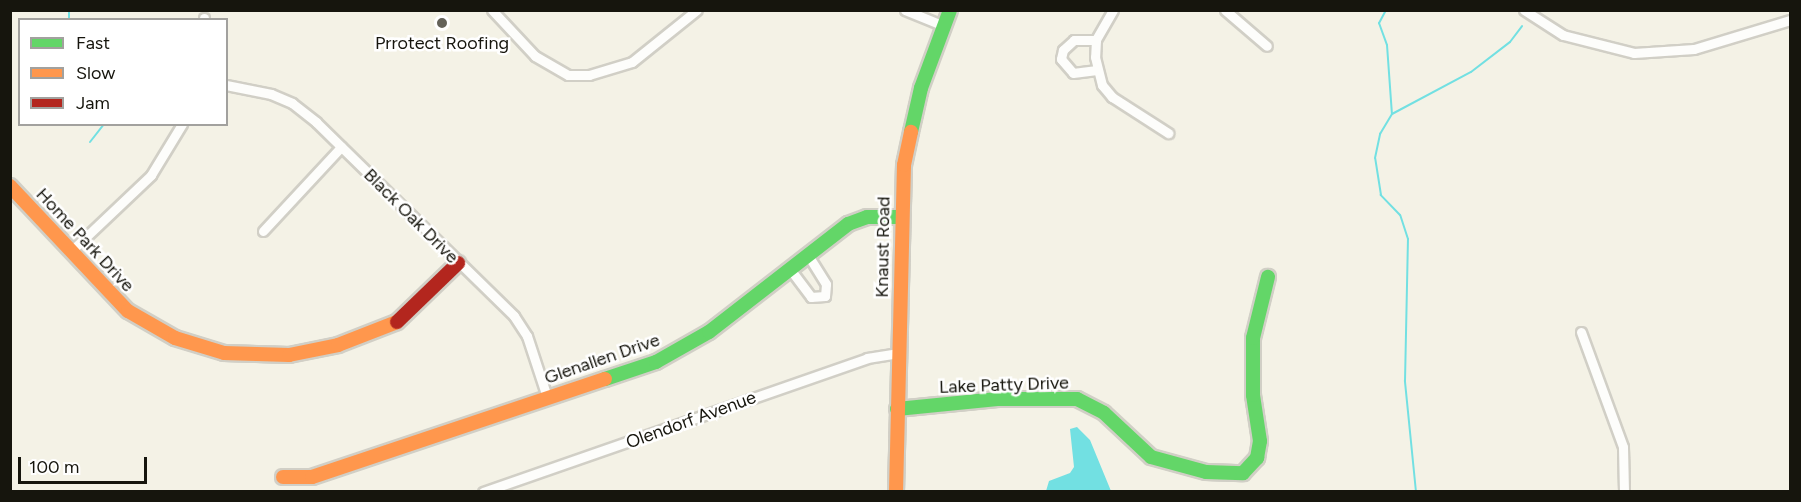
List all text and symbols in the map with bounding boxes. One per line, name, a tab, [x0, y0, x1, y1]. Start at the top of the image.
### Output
marker: Prrotect Roofing	[435, 16, 449, 30]
legend	[18, 18, 228, 126]
text: Fast	[76, 32, 110, 54]
place label: Prrotect Roofing	[375, 32, 509, 54]
text: Slow	[76, 62, 115, 84]
text: Jam	[76, 92, 110, 114]
street label: Black Oak Drive	[359, 164, 463, 268]
street label: Home Park Drive	[31, 184, 139, 296]
street label: Knaust Road	[871, 196, 895, 298]
street label: Glenallen Drive	[541, 329, 663, 389]
street label: Lake Patty Drive	[939, 372, 1069, 398]
street label: Olendorf Avenue	[623, 386, 759, 454]
scale bar	[21, 445, 150, 483]
text: 100 m	[29, 456, 79, 478]

